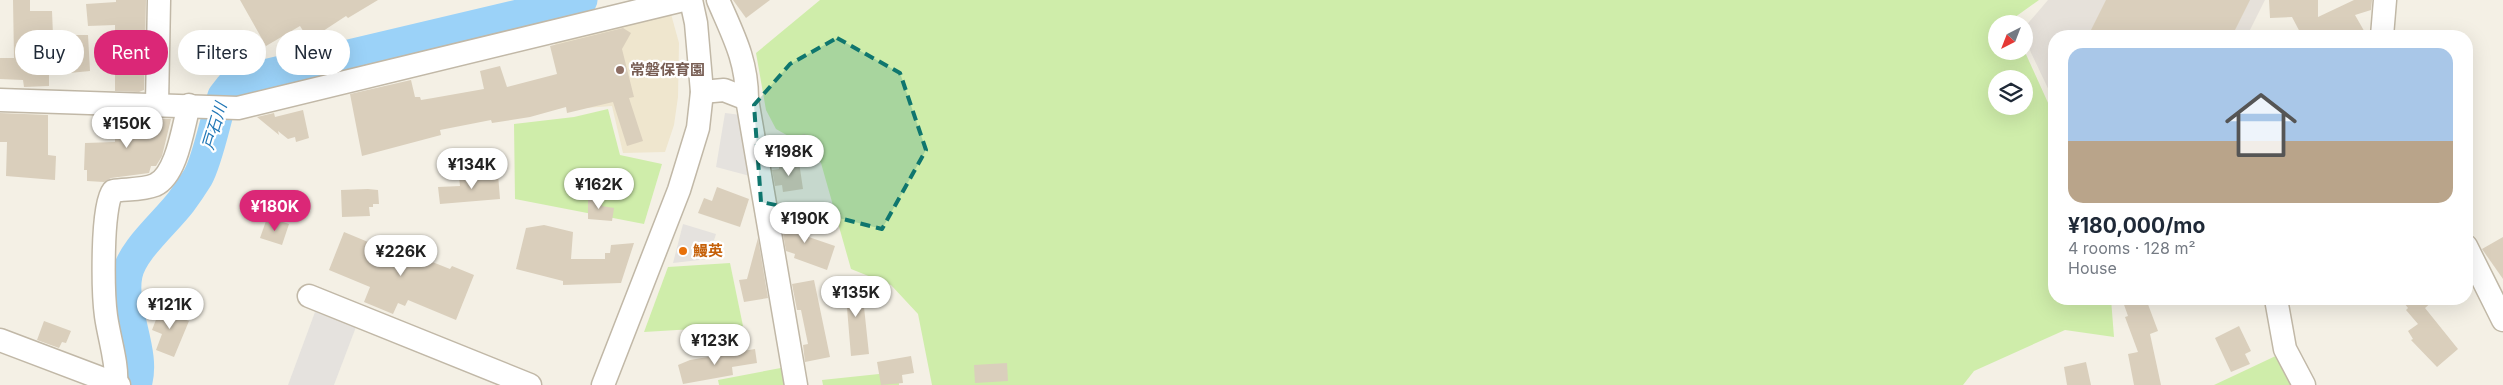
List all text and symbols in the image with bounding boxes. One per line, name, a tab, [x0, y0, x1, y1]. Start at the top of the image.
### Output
north arrow	[1988, 15, 2032, 60]
map controls	[1988, 15, 2033, 115]
chip: Buy	[15, 30, 84, 75]
chip: Rent	[94, 30, 168, 75]
chip: Filters	[178, 30, 266, 75]
chip: New	[276, 30, 350, 75]
place label: 常磐保育園	[630, 60, 705, 79]
marker: 常磐保育園	[614, 64, 626, 76]
button: layers	[1988, 70, 2033, 115]
icon: home	[2216, 80, 2306, 170]
water label: 戸石川	[197, 98, 231, 152]
pin: ¥150K	[92, 106, 162, 149]
text: ¥150K	[103, 113, 151, 133]
pin: ¥198K	[754, 134, 824, 177]
text: ¥198K	[765, 141, 813, 161]
pin: ¥134K	[437, 148, 507, 190]
text: ¥134K	[448, 154, 496, 174]
pin: ¥162K	[564, 168, 634, 210]
text: ¥162K	[575, 174, 623, 194]
pin: ¥180K	[240, 190, 310, 232]
text: ¥180K	[251, 196, 299, 216]
pin: ¥190K	[770, 202, 840, 244]
text: ¥190K	[781, 208, 829, 228]
text: ¥180,000/mo	[2068, 213, 2205, 238]
pin: ¥226K	[366, 234, 436, 277]
text: 4 rooms · 128 m²	[2068, 238, 2196, 258]
text: ¥226K	[375, 241, 427, 261]
place label: 鰻英	[693, 241, 723, 260]
marker: 鰻英	[677, 245, 689, 257]
text: House	[2068, 258, 2117, 278]
pin: ¥135K	[821, 276, 891, 318]
text: ¥135K	[832, 282, 880, 302]
pin: ¥121K	[135, 288, 205, 330]
text: ¥121K	[148, 294, 192, 314]
pin: ¥123K	[680, 324, 750, 366]
text: ¥123K	[691, 330, 739, 350]

